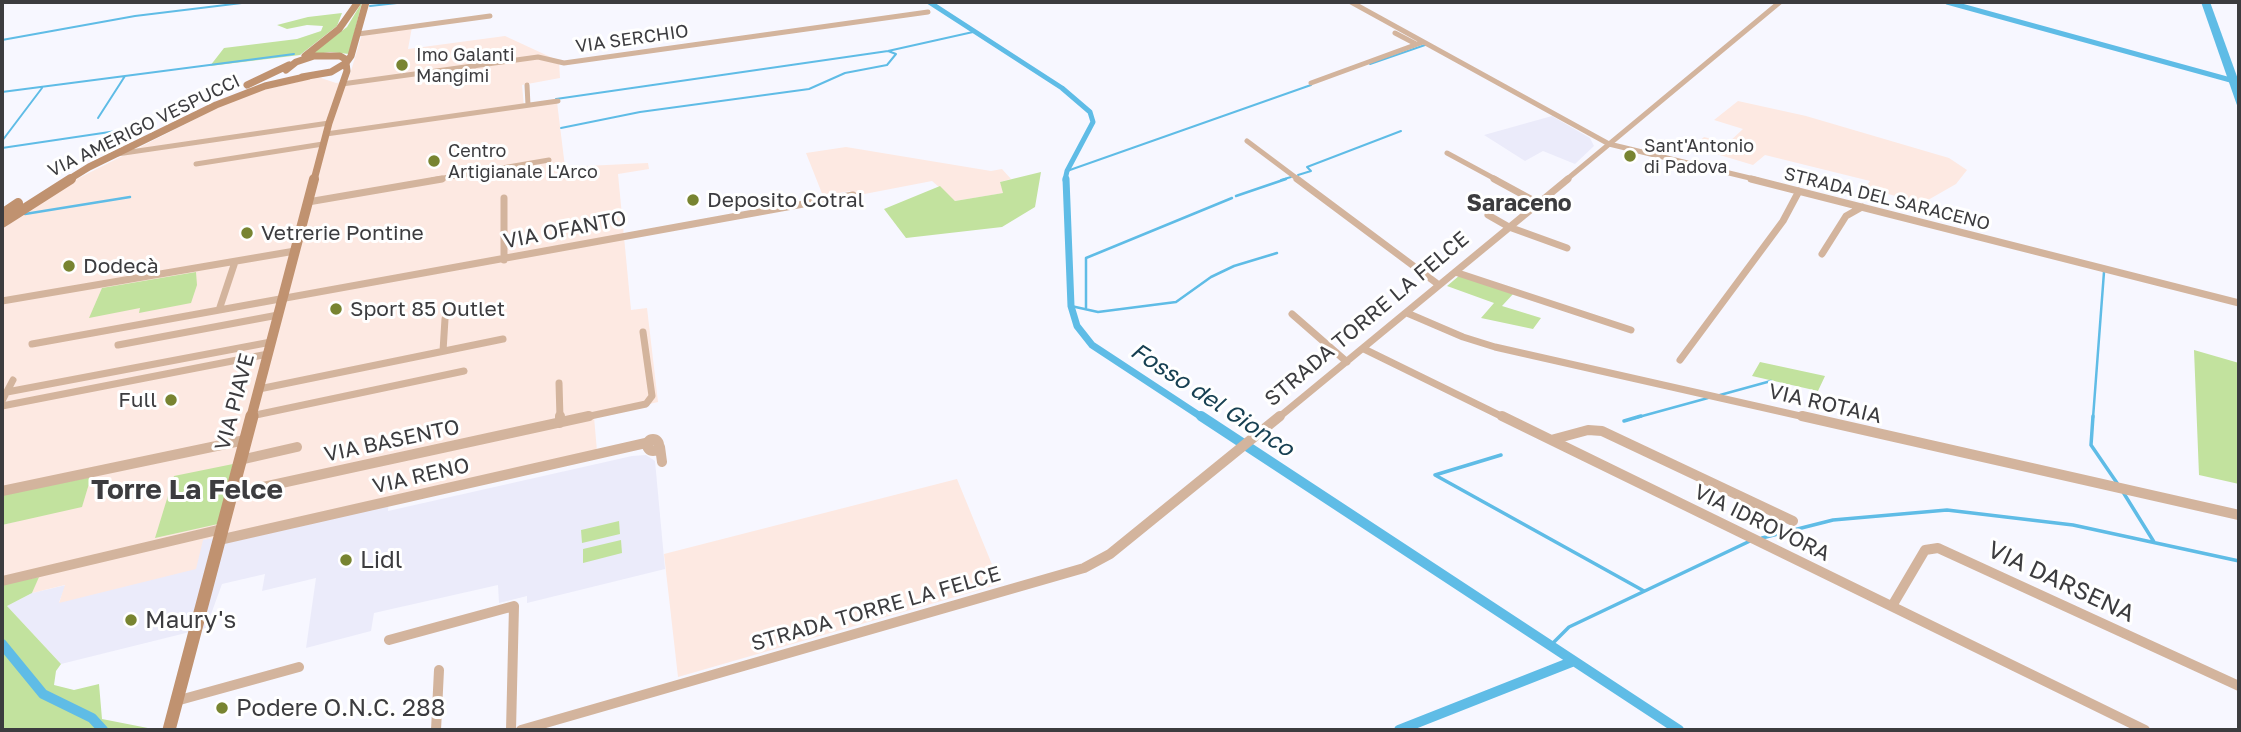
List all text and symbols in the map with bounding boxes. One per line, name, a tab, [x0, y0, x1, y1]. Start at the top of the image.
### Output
street label: VIA SERCHIO	[574, 20, 690, 58]
place label: Imo Galanti Mangimi	[416, 44, 515, 86]
marker: Imo Galanti Mangimi	[394, 57, 410, 73]
street label: VIA AMERIGO VESPUCCI	[45, 70, 243, 182]
place label: Sant'Antonio di Padova	[1644, 135, 1754, 178]
place label: Centro Artigianale L'Arco	[448, 140, 598, 182]
marker: Sant'Antonio di Padova	[1622, 148, 1638, 164]
marker: Centro Artigianale L'Arco	[426, 153, 442, 169]
street label: STRADA DEL SARACENO	[1782, 163, 1992, 235]
place label: Deposito Cotral	[707, 187, 864, 213]
district label: Saraceno	[1466, 190, 1572, 218]
marker: Deposito Cotral	[685, 192, 701, 208]
street label: VIA OFANTO	[501, 206, 629, 254]
place label: Vetrerie Pontine	[261, 220, 424, 246]
marker: Vetrerie Pontine	[239, 225, 255, 241]
street label: STRADA TORRE LA FELCE	[1260, 226, 1474, 412]
place label: Dodecà	[83, 253, 159, 279]
marker: Dodecà	[61, 258, 77, 274]
place label: Sport 85 Outlet	[350, 296, 505, 322]
marker: Sport 85 Outlet	[328, 301, 344, 317]
water label: Fosso del Gionco	[1125, 337, 1299, 463]
street label: VIA PIAVE	[210, 351, 260, 453]
street label: VIA ROTAIA	[1766, 379, 1884, 429]
place label: Full	[118, 387, 157, 413]
marker: Full	[163, 392, 179, 408]
street label: VIA BASENTO	[322, 414, 462, 468]
street label: VIA RENO	[370, 453, 472, 499]
district label: Torre La Felce	[91, 473, 283, 507]
street label: VIA IDROVORA	[1690, 479, 1834, 567]
street label: VIA DARSENA	[1983, 535, 2139, 629]
place label: Lidl	[360, 546, 403, 574]
marker: Lidl	[338, 552, 354, 568]
street label: STRADA TORRE LA FELCE	[748, 561, 1004, 657]
place label: Maury's	[145, 606, 236, 634]
marker: Maury's	[123, 612, 139, 628]
place label: Podere O.N.C. 288	[236, 694, 445, 722]
marker: Podere O.N.C. 288	[214, 700, 230, 716]

